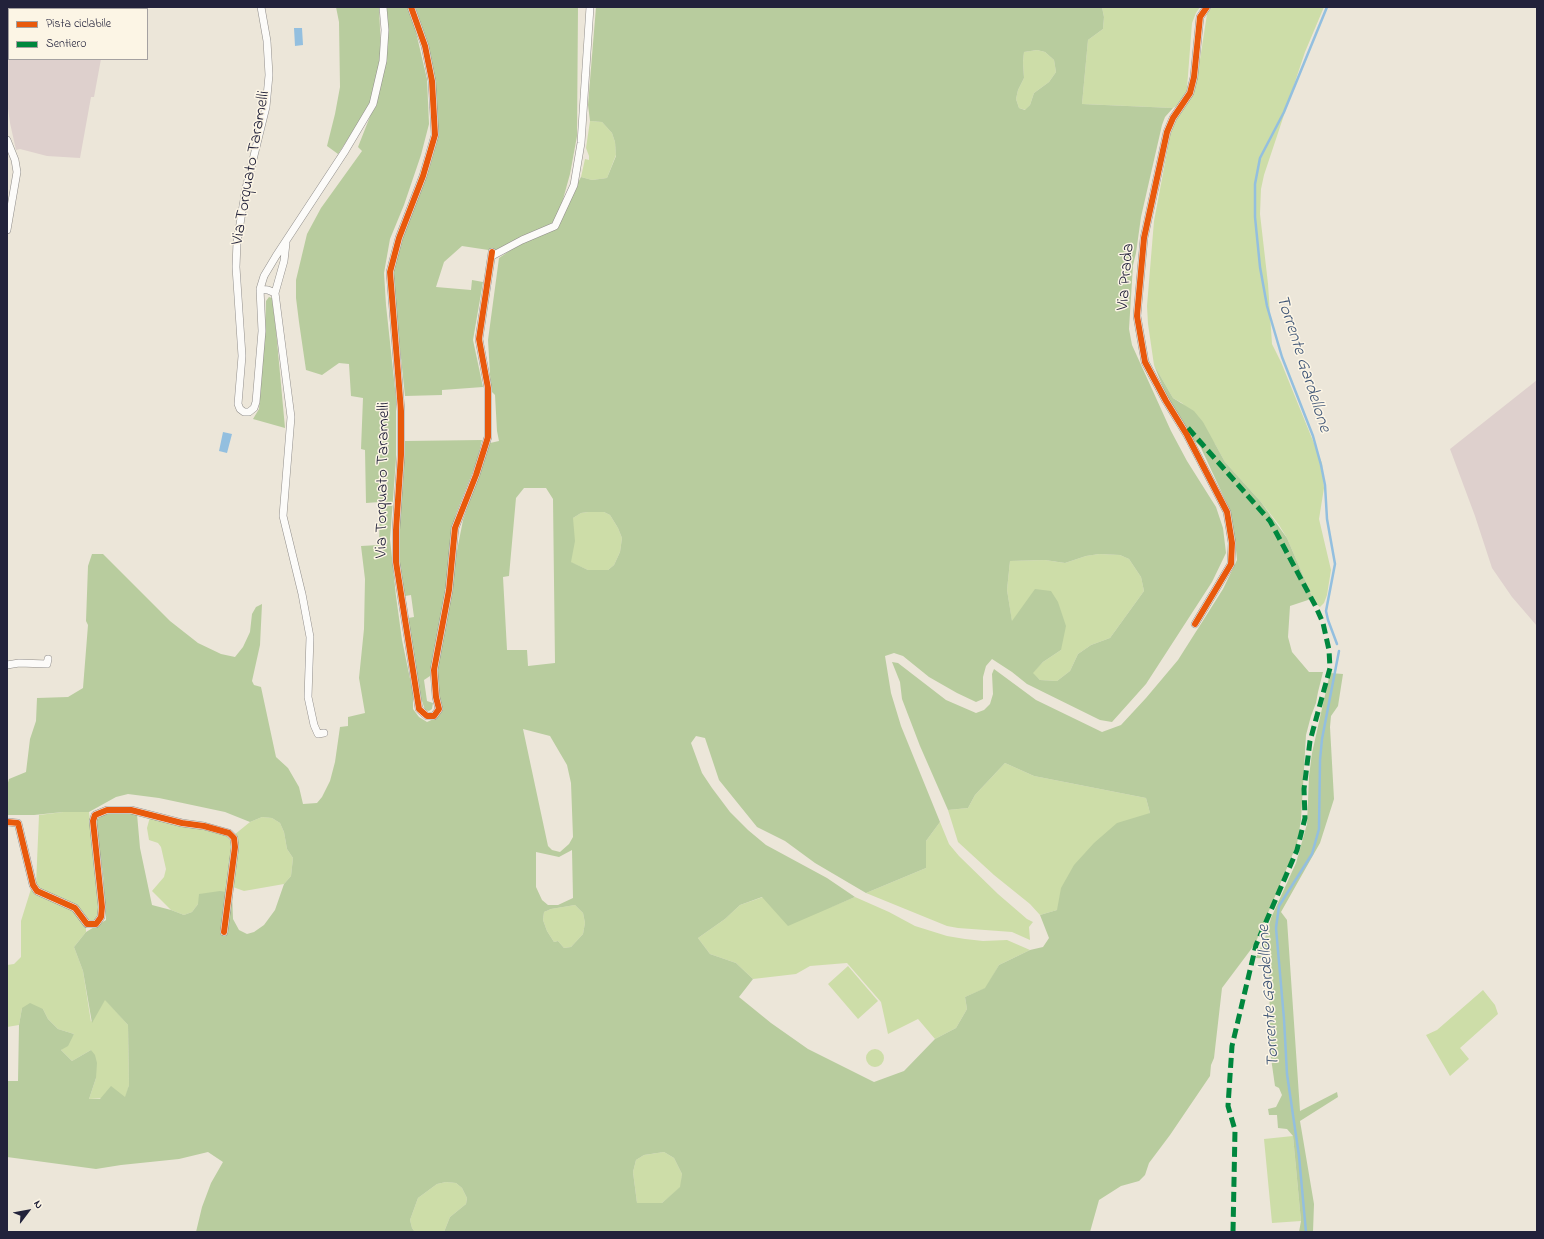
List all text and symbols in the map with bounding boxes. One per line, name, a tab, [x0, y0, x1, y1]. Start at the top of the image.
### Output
legend	[8, 8, 148, 60]
text: Pista ciclabile	[46, 15, 111, 33]
text: Sentiero	[46, 35, 87, 53]
street label: Via Torquato Taramelli	[228, 89, 276, 247]
street label: Via Prada	[1114, 243, 1140, 311]
water label: Torrente Gardellone	[1270, 293, 1334, 435]
street label: Via Torquato Taramelli	[372, 402, 396, 558]
water label: Torrente Gardellone	[1254, 924, 1286, 1068]
north arrow	[8, 1191, 48, 1231]
text: N	[29, 1197, 47, 1212]

